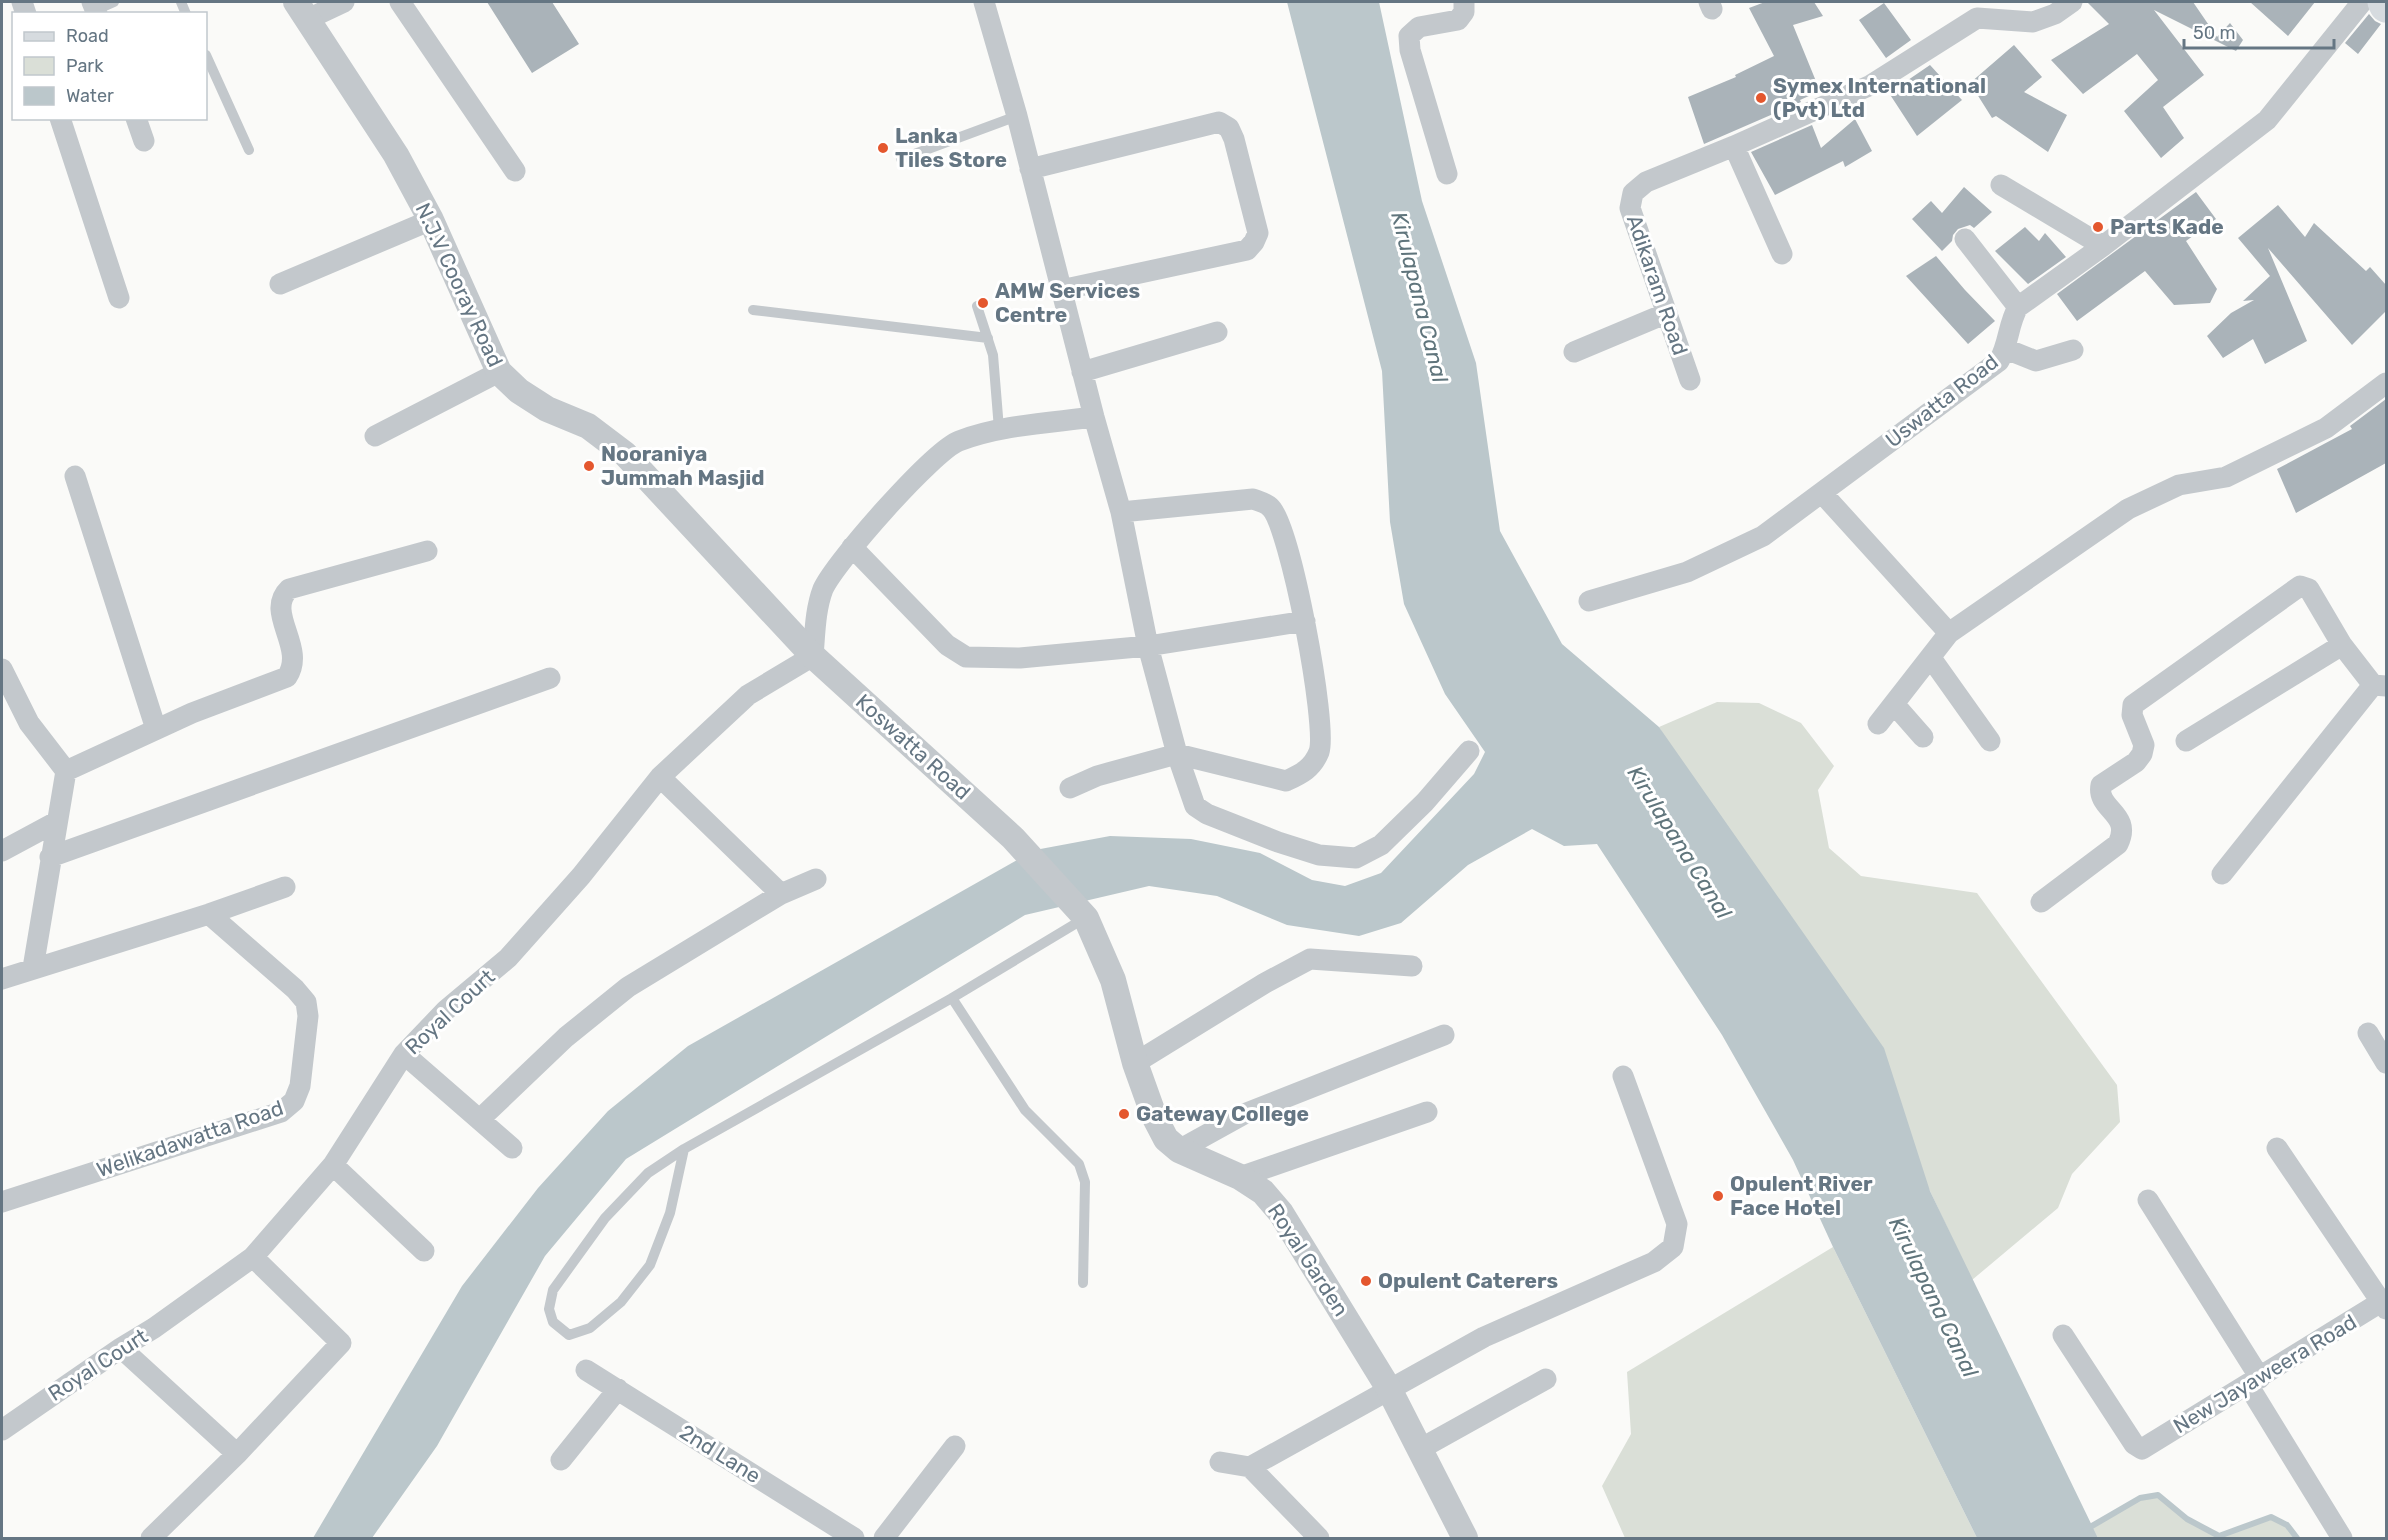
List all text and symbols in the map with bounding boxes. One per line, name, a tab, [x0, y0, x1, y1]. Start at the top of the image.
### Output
legend	[12, 12, 207, 120]
scale bar	[2184, 12, 2334, 50]
text: 50 m	[2193, 22, 2236, 44]
text: Road	[66, 25, 109, 47]
text: Park	[66, 55, 104, 77]
place label: Symex International (Pvt) Ltd	[1773, 73, 1986, 122]
text: Water	[66, 85, 114, 107]
marker: Symex International (Pvt) Ltd	[1754, 91, 1768, 105]
place label: Lanka Tiles Store	[895, 123, 1007, 172]
marker: Lanka Tiles Store	[876, 141, 890, 155]
street label: N.J.V Cooray Road	[411, 199, 508, 371]
water label: Kirulapana Canal	[1385, 209, 1454, 386]
street label: Adikaram Road	[1622, 211, 1693, 358]
place label: Parts Kade	[2110, 214, 2224, 239]
marker: Parts Kade	[2091, 220, 2105, 234]
place label: AMW Services Centre	[995, 278, 1140, 327]
marker: AMW Services Centre	[976, 296, 990, 310]
street label: Uswatta Road	[1880, 349, 2003, 452]
place label: Nooraniya Jummah Masjid	[601, 441, 765, 490]
marker: Nooraniya Jummah Masjid	[582, 459, 596, 473]
street label: Koswatta Road	[851, 689, 976, 805]
water label: Kirulapana Canal	[1622, 761, 1738, 924]
street label: Royal Court	[400, 964, 500, 1059]
street label: Welikadawatta Road	[93, 1095, 286, 1182]
place label: Gateway College	[1136, 1101, 1309, 1126]
marker: Gateway College	[1117, 1107, 1131, 1121]
place label: Opulent River Face Hotel	[1730, 1171, 1873, 1220]
marker: Opulent River Face Hotel	[1711, 1189, 1725, 1203]
street label: Royal Garden	[1263, 1199, 1354, 1321]
water label: Kirulapana Canal	[1883, 1213, 1984, 1382]
place label: Opulent Caterers	[1378, 1268, 1558, 1293]
marker: Opulent Caterers	[1359, 1274, 1373, 1288]
street label: New Jayaweera Road	[2169, 1309, 2361, 1438]
street label: Royal Court	[43, 1323, 152, 1406]
street label: 2nd Lane	[675, 1419, 765, 1488]

